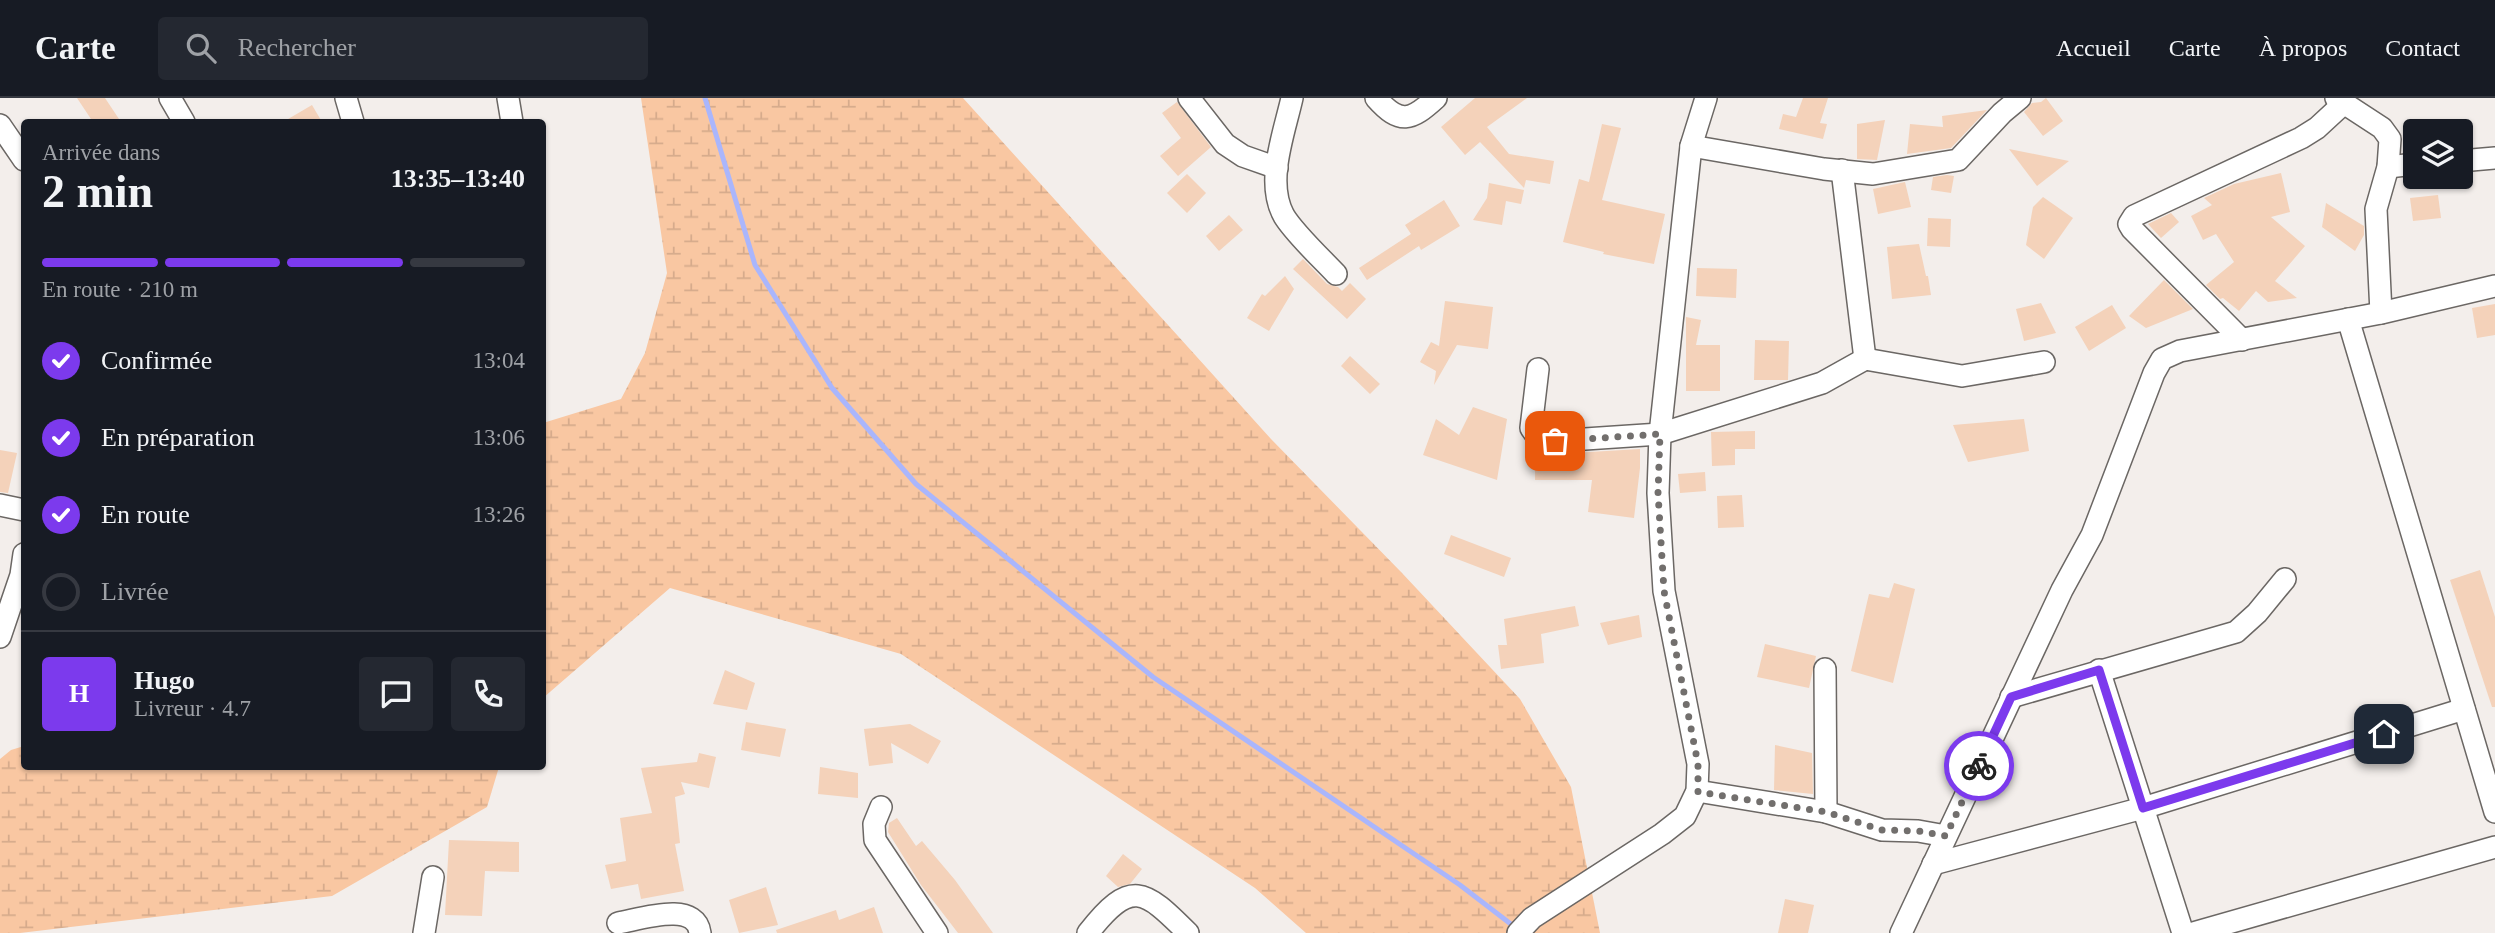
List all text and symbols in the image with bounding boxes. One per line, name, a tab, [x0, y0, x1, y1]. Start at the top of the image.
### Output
search box	[158, 17, 648, 80]
icon: search	[182, 29, 220, 67]
text: Carte	[35, 30, 116, 66]
text: Rechercher	[238, 33, 356, 62]
text: Accueil	[2056, 35, 2131, 61]
text: Carte	[2169, 35, 2221, 61]
text: À propos	[2259, 35, 2347, 61]
text: Contact	[2385, 35, 2460, 61]
map controls	[2403, 119, 2473, 189]
button: layers	[2403, 119, 2473, 189]
text: Arrivée dans	[42, 140, 160, 165]
text: 13:35–13:40	[391, 164, 525, 193]
text: 2 min	[42, 166, 153, 217]
text: En route · 210 m	[42, 277, 198, 302]
icon: check	[42, 342, 80, 380]
text: Confirmée	[101, 346, 212, 375]
text: 13:04	[473, 348, 525, 373]
pin	[1525, 411, 1585, 471]
icon: check	[42, 419, 80, 457]
icon: bag	[1536, 422, 1574, 460]
text: En préparation	[101, 423, 255, 452]
text: 13:06	[473, 425, 525, 450]
icon: check	[42, 496, 80, 534]
text: En route	[101, 500, 190, 529]
text: 13:26	[473, 502, 525, 527]
text: Livrée	[101, 577, 169, 606]
button: chat	[359, 657, 433, 731]
button: phone	[451, 657, 525, 731]
text: Hugo	[134, 666, 195, 695]
text: H	[69, 679, 89, 708]
text: Livreur · 4.7	[134, 696, 251, 721]
pin	[2354, 704, 2414, 764]
icon: home	[2365, 715, 2403, 753]
courier	[1944, 731, 2014, 801]
icon: bike	[1960, 747, 1998, 785]

